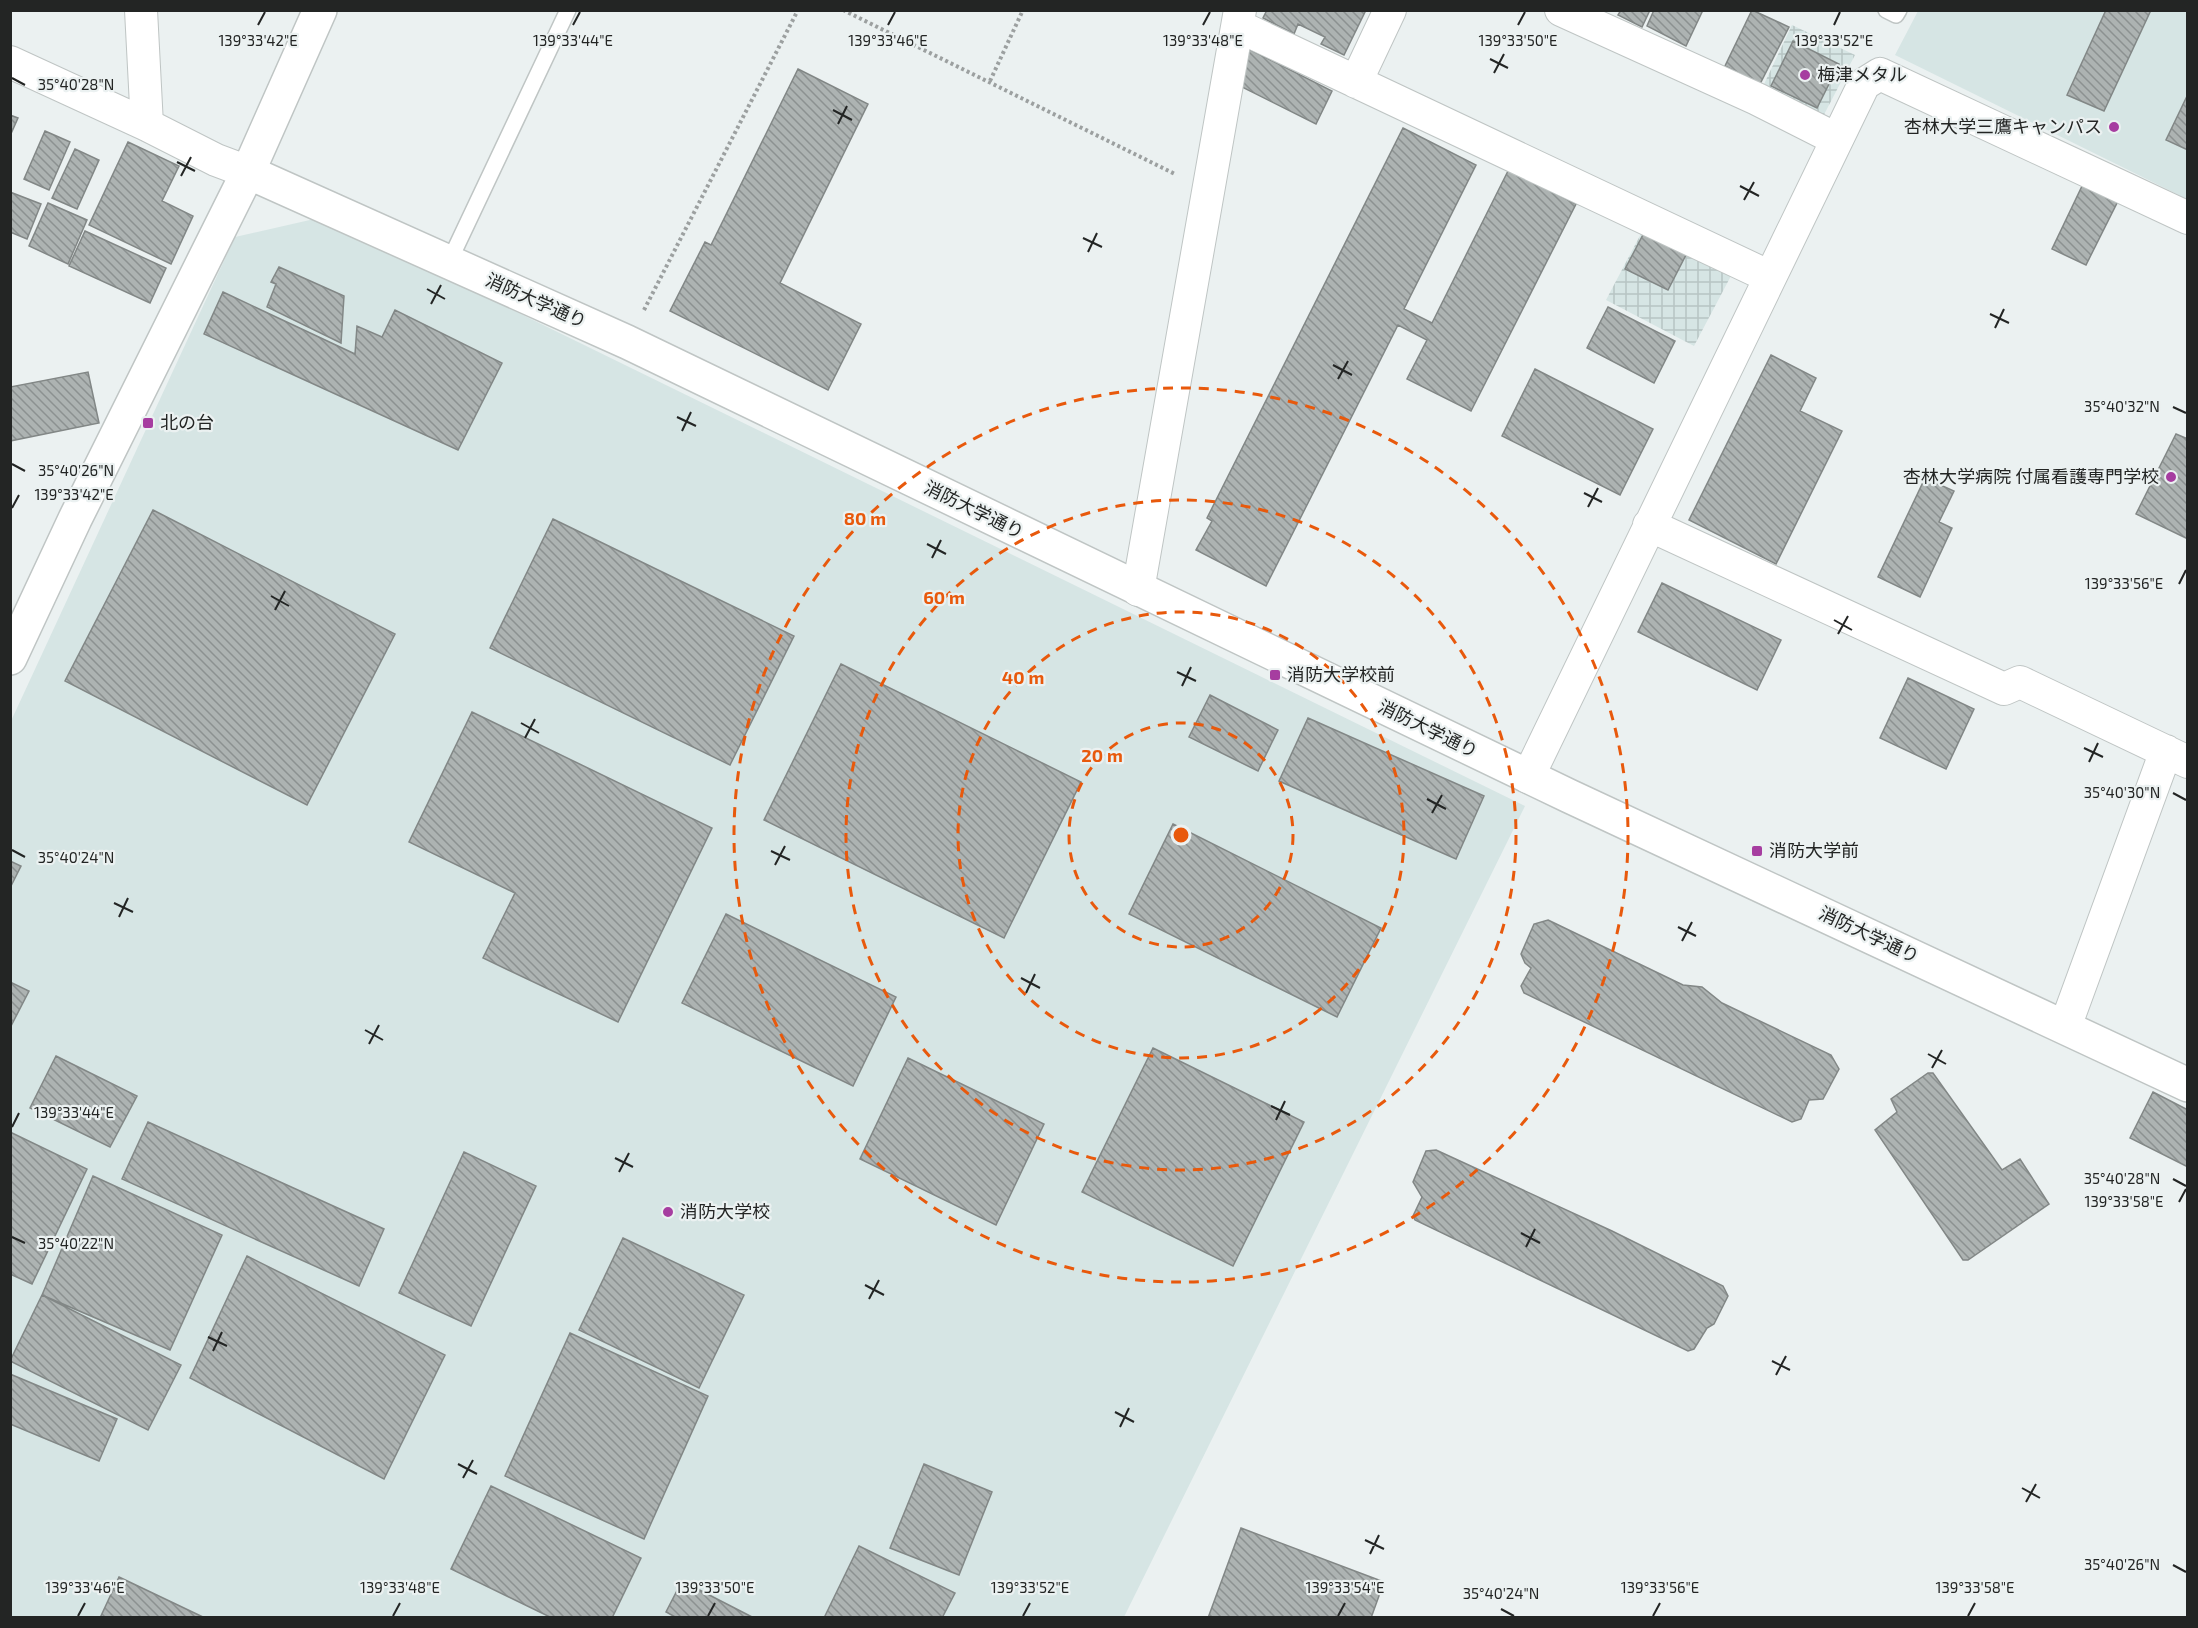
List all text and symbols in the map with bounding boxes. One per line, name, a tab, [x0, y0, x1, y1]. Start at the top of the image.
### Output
text: 139°33'42"E	[218, 31, 298, 49]
text: 139°33'44"E	[533, 31, 613, 49]
text: 139°33'46"E	[848, 31, 928, 49]
text: 139°33'48"E	[1163, 31, 1243, 49]
text: 139°33'50"E	[1479, 31, 1557, 49]
text: 139°33'52"E	[1795, 31, 1873, 49]
place label: 梅津メタル	[1817, 63, 1907, 85]
marker: 梅津メタル	[1798, 68, 1812, 82]
text: 35°40'28"N	[38, 75, 114, 93]
place label: 杏林大学三鷹キャンパス	[1904, 115, 2102, 137]
marker: 杏林大学三鷹キャンパス	[2107, 120, 2121, 134]
street label: 消防大学通り	[483, 268, 590, 332]
text: 35°40'32"N	[2084, 397, 2160, 415]
place label: 北の台	[160, 411, 214, 433]
marker: 北の台	[141, 416, 155, 430]
text: 35°40'26"N	[38, 461, 114, 479]
place label: 杏林大学病院 付属看護専門学校	[1903, 465, 2159, 487]
marker: 杏林大学病院 付属看護専門学校	[2164, 470, 2178, 484]
street label: 消防大学通り	[921, 476, 1028, 543]
text: 139°33'42"E	[34, 485, 114, 503]
text: 80 m	[844, 507, 886, 529]
text: 139°33'56"E	[2085, 574, 2163, 592]
text: 60 m	[923, 586, 965, 608]
place label: 消防大学校前	[1287, 663, 1395, 685]
text: 40 m	[1002, 666, 1044, 688]
marker: 消防大学校前	[1268, 668, 1282, 682]
street label: 消防大学通り	[1375, 695, 1482, 762]
text: 20 m	[1081, 744, 1123, 766]
text: 35°40'30"N	[2084, 783, 2160, 801]
centre of rings	[1171, 825, 1191, 845]
place label: 消防大学前	[1769, 839, 1859, 861]
marker: 消防大学前	[1750, 844, 1764, 858]
text: 35°40'24"N	[38, 848, 114, 866]
street label: 消防大学通り	[1816, 901, 1923, 967]
text: 139°33'44"E	[34, 1103, 114, 1121]
text: 35°40'28"N	[2084, 1169, 2160, 1187]
text: 139°33'58"E	[2085, 1192, 2164, 1210]
place label: 消防大学校	[680, 1200, 770, 1222]
marker: 消防大学校	[661, 1205, 675, 1219]
text: 35°40'22"N	[38, 1234, 114, 1252]
text: 35°40'26"N	[2084, 1555, 2160, 1573]
text: 139°33'46"E	[45, 1578, 125, 1596]
text: 139°33'48"E	[360, 1578, 440, 1596]
text: 139°33'50"E	[676, 1578, 754, 1596]
text: 139°33'52"E	[991, 1578, 1069, 1596]
text: 139°33'54"E	[1305, 1578, 1385, 1596]
text: 139°33'56"E	[1621, 1578, 1699, 1596]
text: 139°33'58"E	[1936, 1578, 2015, 1596]
text: 35°40'24"N	[1463, 1584, 1539, 1602]

